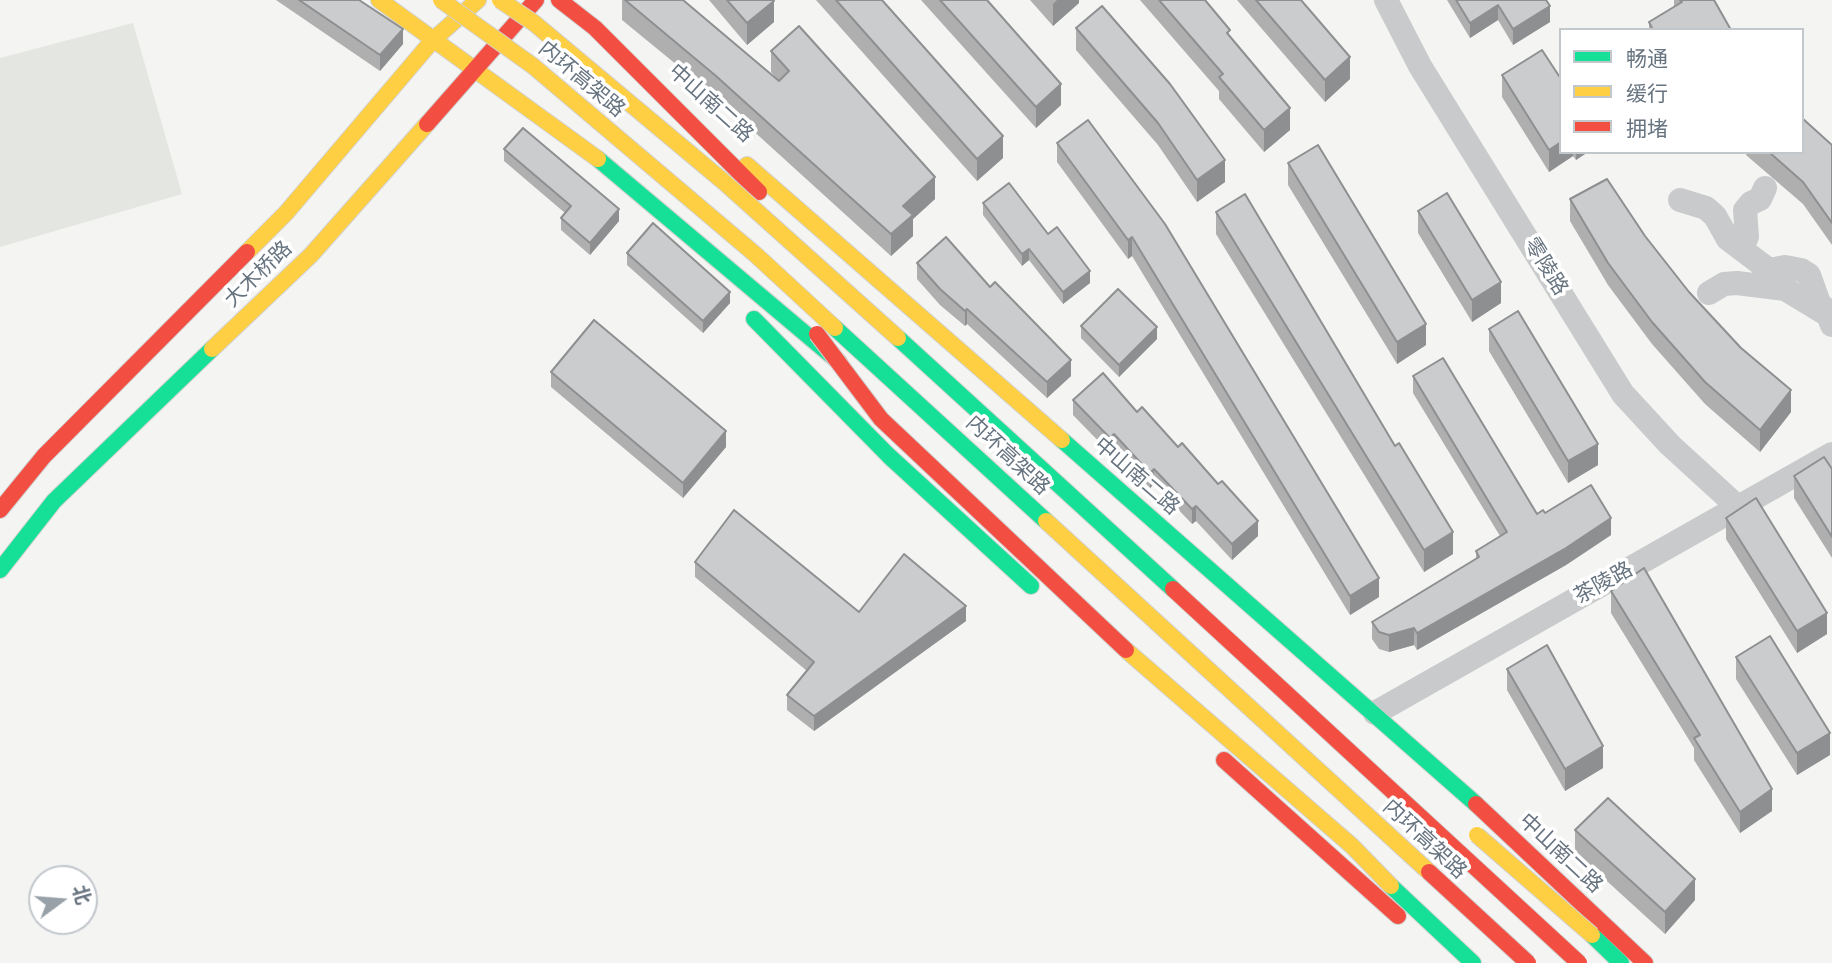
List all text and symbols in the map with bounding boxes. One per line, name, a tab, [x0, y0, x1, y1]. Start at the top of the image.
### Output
legend	[1559, 28, 1804, 154]
street label: 内环高架路	[533, 37, 629, 123]
text: 畅通	[1626, 47, 1668, 71]
street label: 中山南二路	[663, 60, 757, 148]
text: 缓行	[1626, 82, 1668, 106]
text: 拥堵	[1626, 117, 1668, 141]
street label: 零陵路	[1518, 234, 1572, 300]
street label: 大木桥路	[220, 237, 298, 313]
street label: 内环高架路	[960, 411, 1054, 501]
street label: 中山南二路	[1088, 433, 1184, 521]
street label: 茶陵路	[1570, 558, 1638, 610]
street label: 内环高架路	[1377, 795, 1471, 885]
street label: 中山南二路	[1513, 809, 1607, 899]
north arrow	[28, 865, 98, 935]
text: 北	[68, 882, 95, 907]

